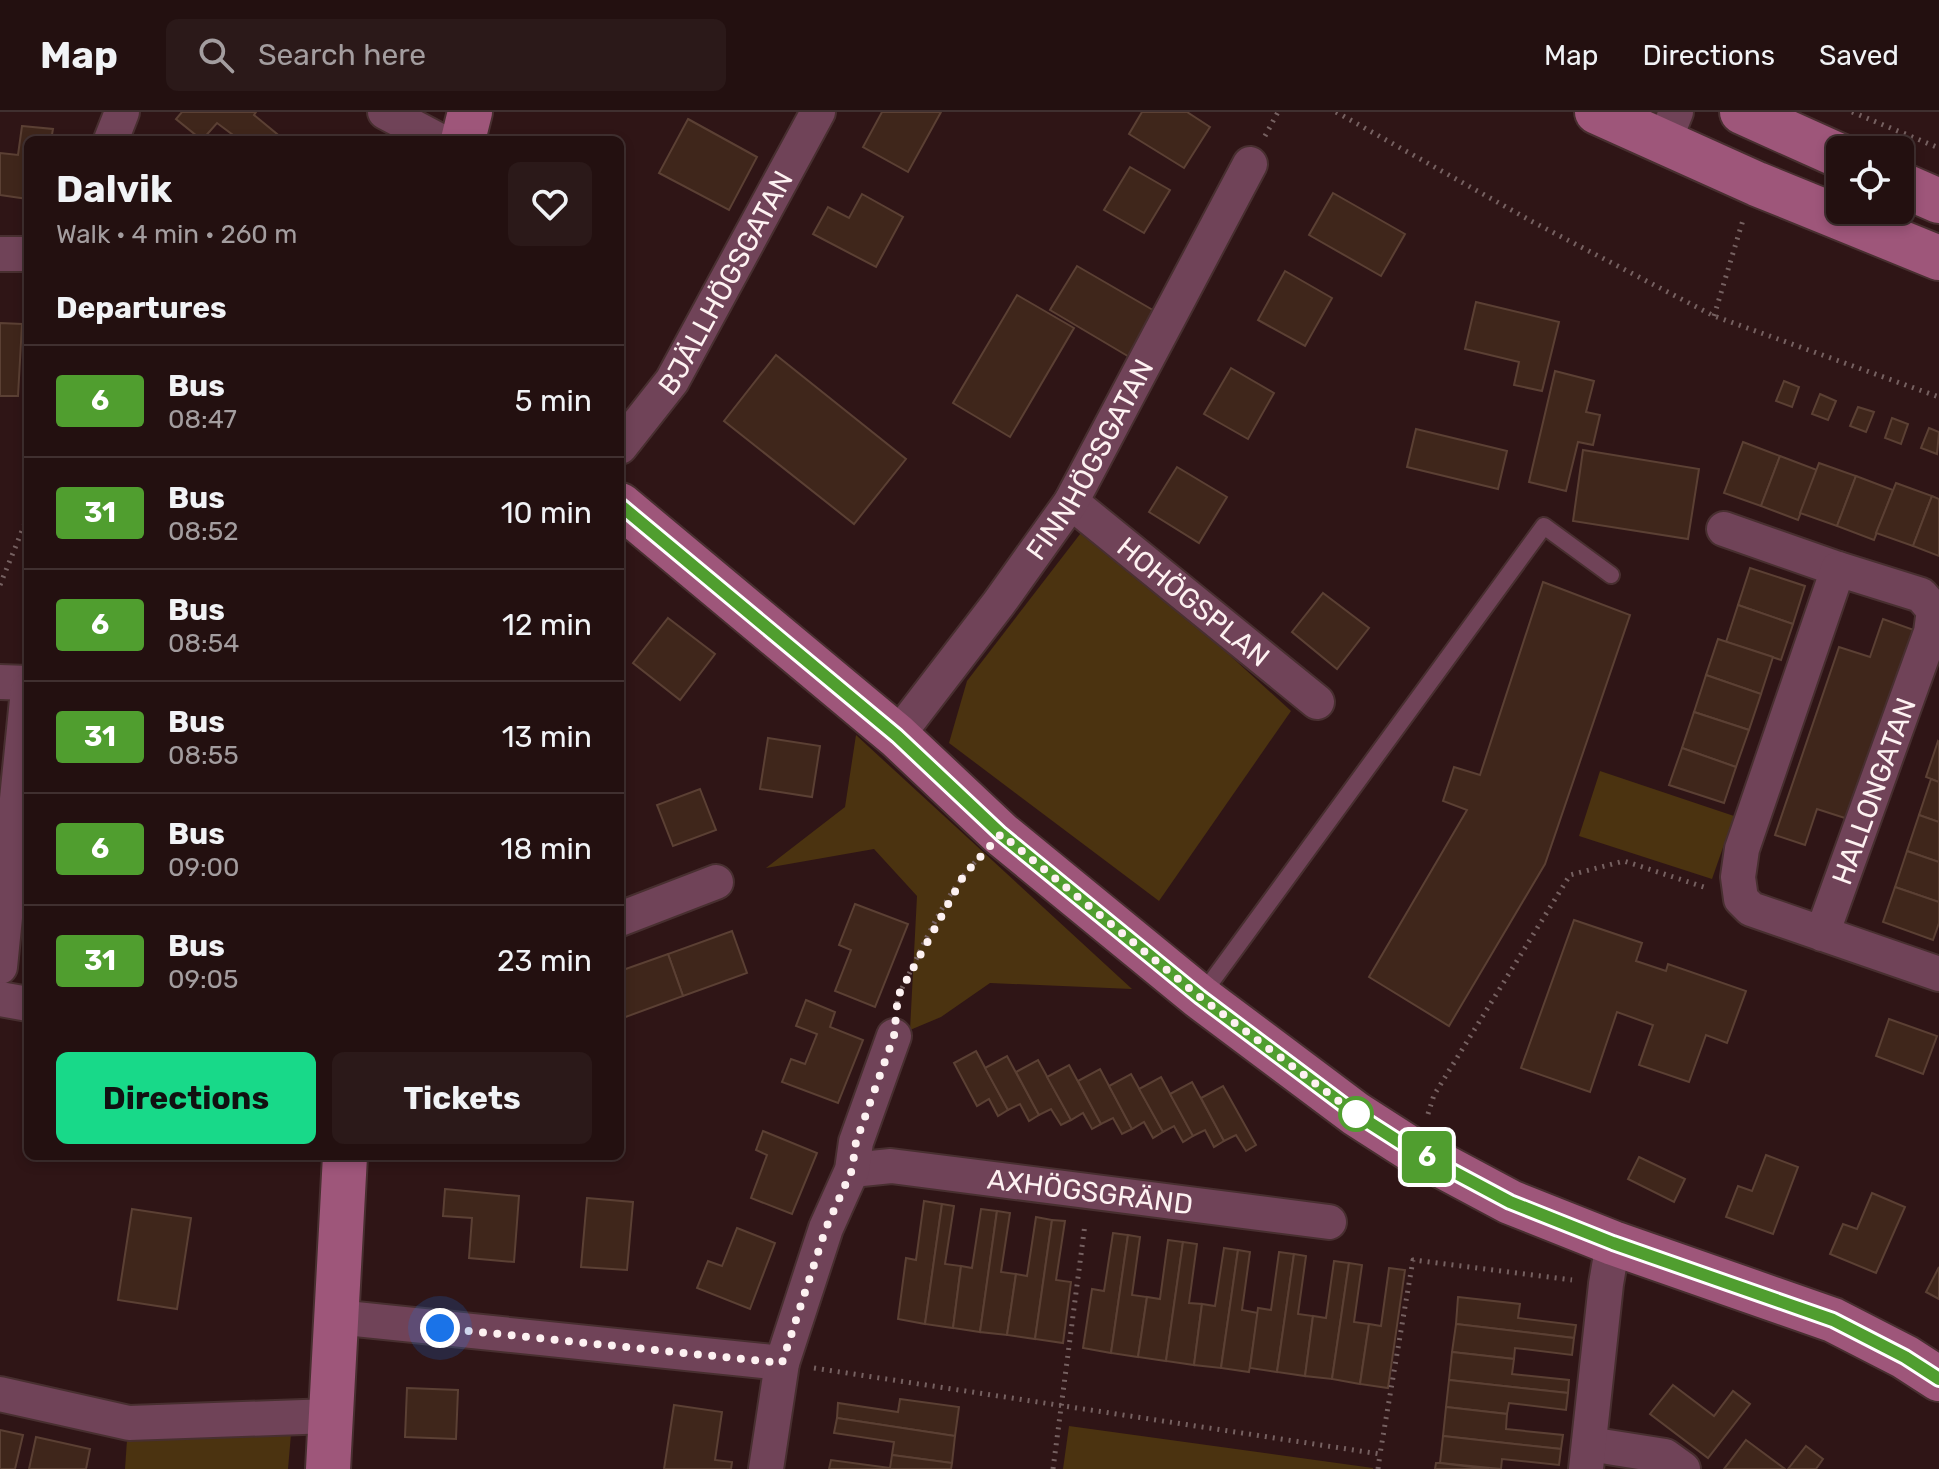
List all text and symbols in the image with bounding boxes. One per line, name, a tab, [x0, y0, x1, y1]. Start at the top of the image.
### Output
search box	[166, 19, 726, 91]
text: Map	[40, 32, 118, 78]
icon: search	[194, 33, 238, 77]
text: Search here	[258, 37, 426, 73]
text: Map	[1544, 39, 1598, 72]
text: Directions	[1642, 39, 1775, 72]
text: Saved	[1819, 39, 1899, 72]
map controls	[1826, 136, 1914, 224]
button: locate	[1826, 136, 1914, 224]
button: heart	[508, 162, 592, 246]
street label: BJÄLLHÖGSGATAN	[651, 165, 800, 402]
text: Dalvik	[56, 166, 172, 212]
text: Walk · 4 min · 260 m	[56, 219, 297, 250]
text: Departures	[56, 290, 227, 326]
street label: FINNHÖGSGATAN	[1019, 354, 1161, 566]
text: Bus	[168, 368, 225, 404]
text: 5 min	[515, 383, 592, 419]
text: 6	[91, 384, 109, 417]
text: 08:47	[168, 404, 237, 435]
text: Bus	[168, 480, 225, 516]
text: 10 min	[501, 495, 592, 531]
text: 31	[84, 496, 116, 529]
text: 08:52	[168, 516, 238, 547]
street label: HOHÖGSPLAN	[1111, 530, 1276, 674]
text: Bus	[168, 592, 225, 628]
text: 12 min	[502, 607, 592, 643]
text: 6	[91, 608, 109, 641]
text: 08:54	[168, 628, 239, 659]
street label: HALLONGATAN	[1825, 693, 1923, 889]
text: Bus	[168, 704, 225, 740]
text: 13 min	[502, 719, 592, 755]
text: 31	[84, 720, 116, 753]
text: 08:55	[168, 740, 239, 771]
text: Bus	[168, 816, 225, 852]
text: 18 min	[501, 831, 592, 867]
text: 6	[91, 832, 109, 865]
text: 09:00	[168, 852, 240, 883]
text: Bus	[168, 928, 225, 964]
text: 23 min	[497, 943, 592, 979]
text: 31	[84, 944, 116, 977]
text: 09:05	[168, 964, 239, 995]
button: Directions	[56, 1052, 316, 1144]
button: Tickets	[332, 1052, 592, 1144]
unlabelled marker	[1339, 1097, 1373, 1131]
line badge: 6	[1401, 1131, 1453, 1183]
text: 6	[1418, 1140, 1436, 1173]
street label: AXHÖGSGRÄND	[985, 1162, 1195, 1221]
your location	[420, 1308, 460, 1348]

